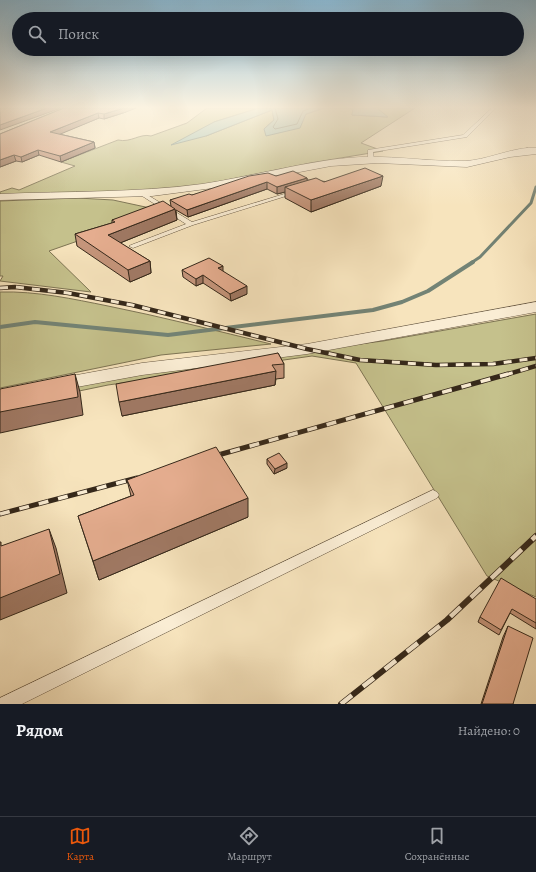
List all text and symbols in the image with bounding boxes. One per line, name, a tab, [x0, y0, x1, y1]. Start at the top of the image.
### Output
search box	[12, 12, 524, 56]
icon: search	[26, 23, 48, 45]
text: Поиск	[58, 24, 99, 44]
text: Рядом	[16, 719, 63, 742]
text: Найдено: 0	[458, 722, 520, 739]
tab: Карта	[66, 825, 94, 864]
tab: Маршрут	[227, 825, 272, 864]
tab: Сохранённые	[405, 825, 470, 864]

